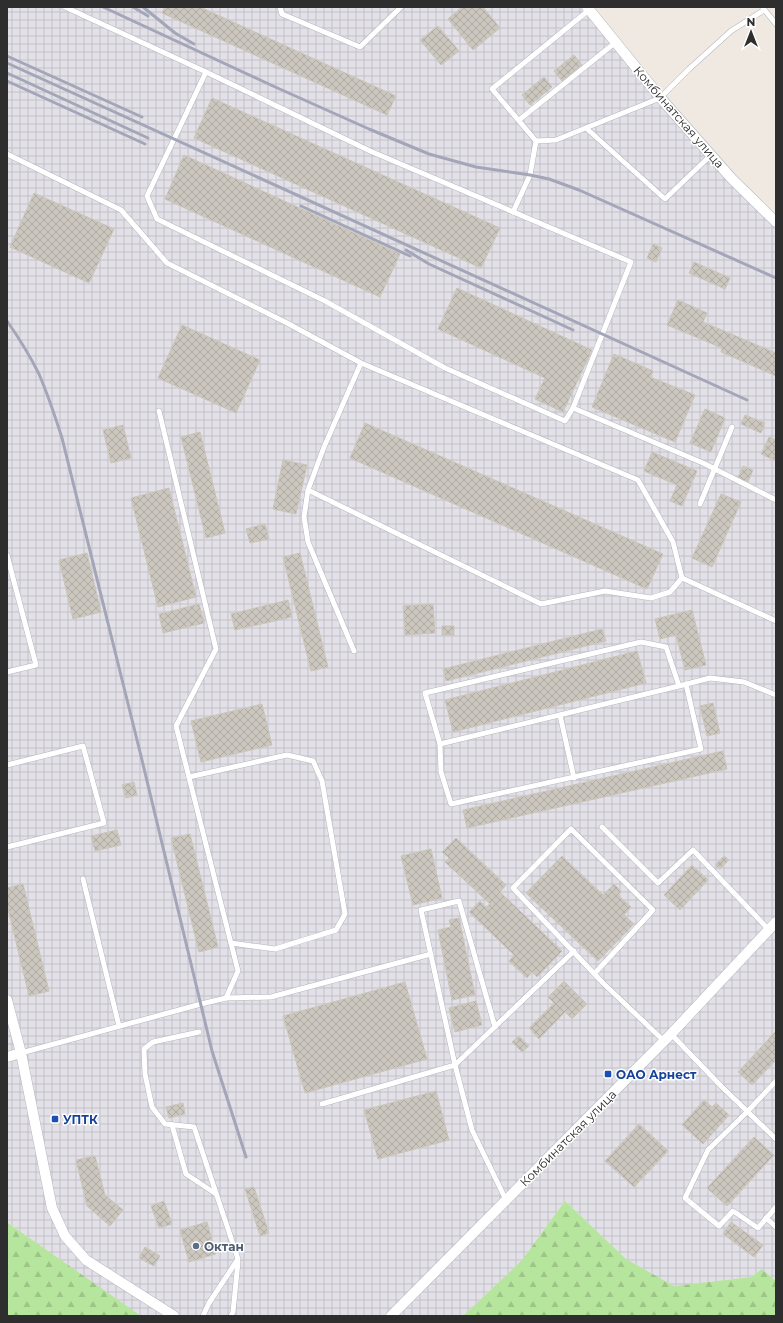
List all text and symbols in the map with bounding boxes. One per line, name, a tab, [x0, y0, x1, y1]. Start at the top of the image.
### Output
north arrow	[731, 12, 771, 52]
text: N	[747, 15, 755, 29]
street label: Комбинатская улица	[631, 63, 727, 171]
place label: ОАО Арнест	[616, 1067, 697, 1082]
marker: ОАО Арнест	[603, 1069, 613, 1079]
street label: Комбинатская улица	[517, 1087, 619, 1189]
place label: УПТК	[63, 1112, 98, 1127]
marker: УПТК	[50, 1114, 60, 1124]
place label: Октан	[204, 1239, 244, 1254]
marker: Октан	[191, 1241, 201, 1251]

